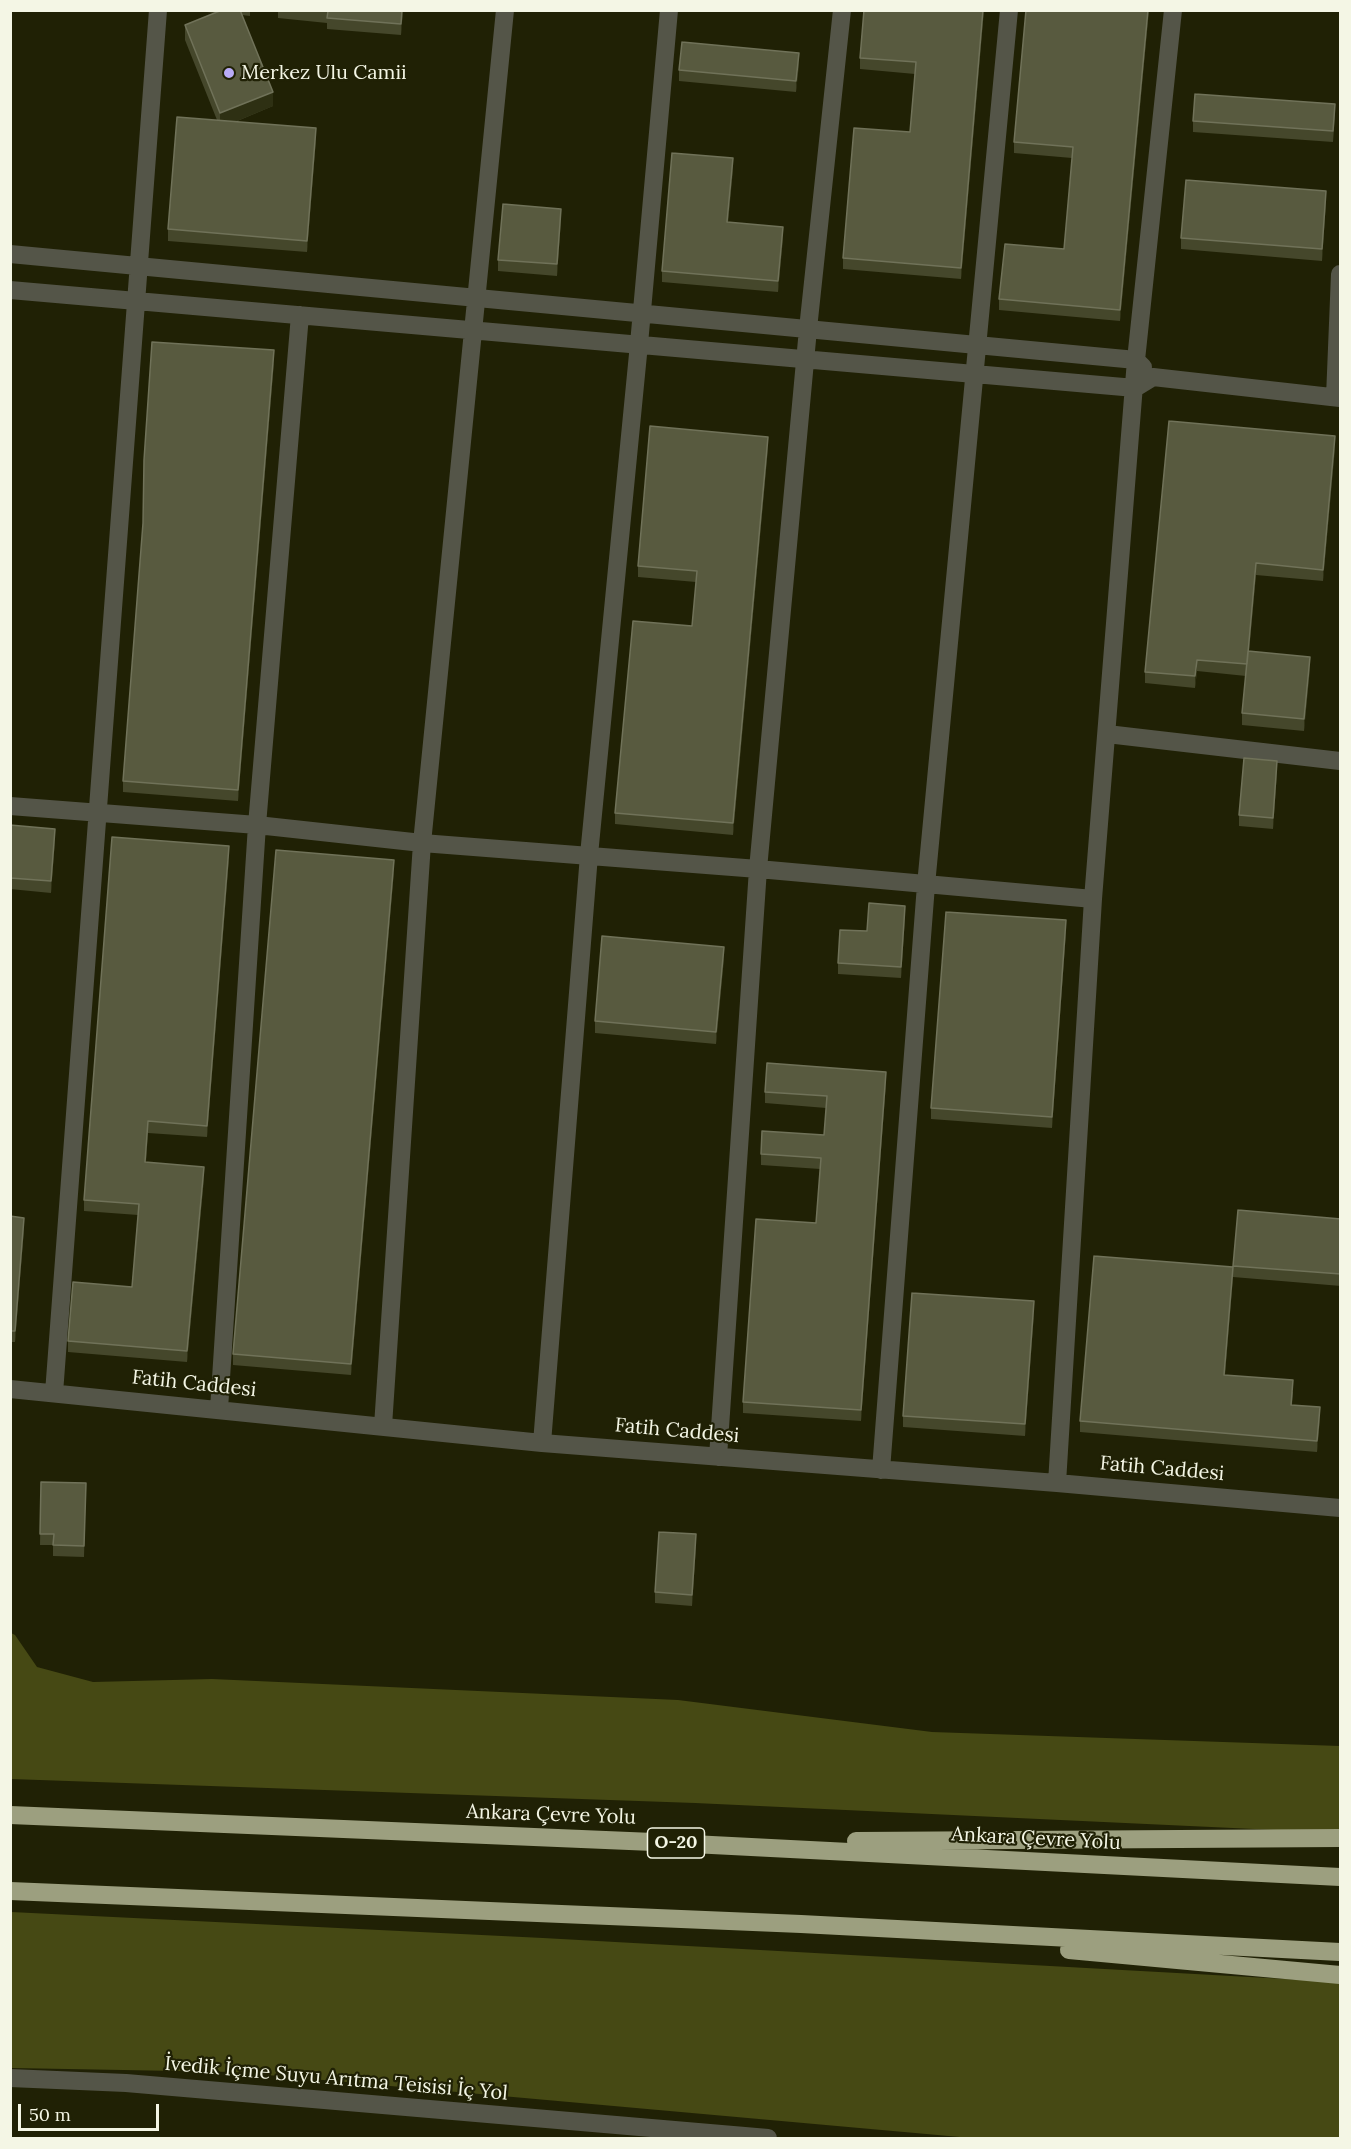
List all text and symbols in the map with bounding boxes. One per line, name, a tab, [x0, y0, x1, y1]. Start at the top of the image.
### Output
place label: Merkez Ulu Camii	[241, 61, 407, 85]
marker: Merkez Ulu Camii	[222, 66, 236, 80]
street label: Fatih Caddesi	[131, 1366, 257, 1402]
street label: Fatih Caddesi	[614, 1414, 740, 1448]
street label: Fatih Caddesi	[1099, 1452, 1225, 1486]
street label: Ankara Çevre Yolu	[466, 1800, 636, 1830]
street label: Ankara Çevre Yolu	[951, 1823, 1121, 1855]
road number: O-20	[648, 1828, 704, 1858]
street label: İvedik İçme Suyu Arıtma Teisisi İç Yol	[163, 2052, 509, 2106]
scale bar	[21, 2092, 162, 2130]
text: 50 m	[29, 2103, 71, 2126]

